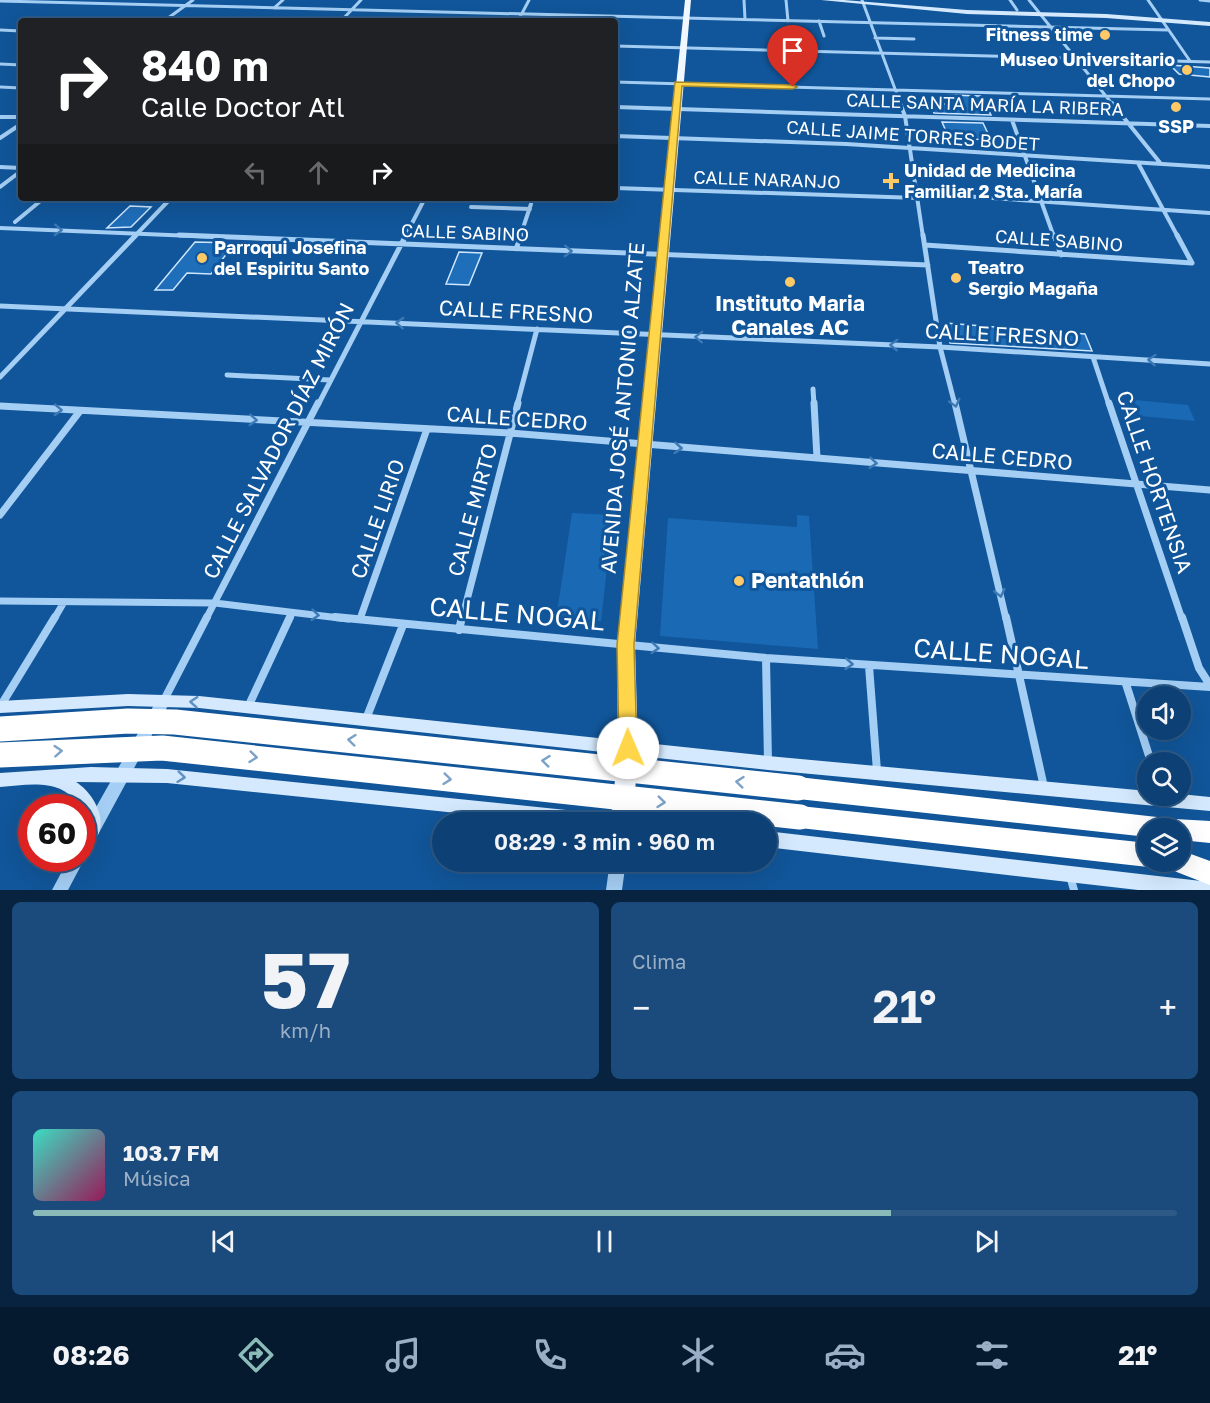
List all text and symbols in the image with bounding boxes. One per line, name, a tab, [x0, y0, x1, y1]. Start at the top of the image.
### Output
place label: Fitness time	[985, 23, 1093, 45]
pin	[767, 25, 818, 87]
marker: Fitness time	[1098, 28, 1112, 42]
icon: arrive	[776, 34, 809, 67]
text: 840 m	[141, 40, 269, 90]
icon: right	[42, 42, 120, 120]
place label: Museo Universitario del Chopo	[1000, 48, 1175, 91]
marker: Museo Universitario del Chopo	[1180, 63, 1194, 77]
street label: CALLE SANTA MARÍA LA RIBERA	[846, 88, 1124, 120]
text: Calle Doctor Atl	[141, 91, 345, 123]
marker: SSP	[1169, 100, 1183, 114]
street label: CALLE JAIME TORRES BODET	[786, 115, 1040, 155]
place label: SSP	[1158, 115, 1194, 137]
icon: left	[239, 156, 272, 189]
icon: ahead	[302, 156, 335, 189]
icon: right	[365, 156, 398, 189]
place label: Unidad de Medicina Familiar 2 Sta. María	[904, 159, 1083, 202]
street label: CALLE NARANJO	[693, 165, 841, 193]
marker: Unidad de Medicina Familiar 2 Sta. María	[882, 172, 900, 190]
street label: CALLE SABINO	[401, 219, 529, 245]
one-way arrow	[54, 224, 63, 237]
street label: CALLE SABINO	[994, 225, 1124, 255]
place label: Parroqui Josefina del Espiritu Santo	[214, 236, 369, 279]
street label: AVENIDA JOSÉ ANTONIO ALZATE	[595, 241, 649, 575]
one-way arrow	[564, 244, 573, 257]
marker: Parroqui Josefina del Espiritu Santo	[195, 251, 209, 265]
place label: Teatro Sergio Magaña	[968, 256, 1098, 299]
marker: Teatro Sergio Magaña	[949, 271, 963, 285]
marker: Instituto Maria Canales AC	[783, 275, 797, 289]
place label: Instituto Maria Canales AC	[715, 290, 865, 340]
street label: CALLE FRESNO	[438, 294, 594, 328]
street label: CALLE SALVADOR DÍAZ MIRÓN	[197, 298, 359, 583]
one-way arrow	[395, 316, 404, 329]
street label: CALLE FRESNO	[924, 317, 1080, 351]
one-way arrow	[695, 330, 704, 343]
one-way arrow	[890, 338, 899, 351]
one-way arrow	[1147, 354, 1156, 367]
street label: CALLE HORTENSIA	[1111, 387, 1198, 576]
one-way arrow	[948, 398, 960, 408]
street label: CALLE CEDRO	[446, 400, 589, 436]
one-way arrow	[54, 403, 63, 416]
one-way arrow	[249, 413, 258, 426]
street label: CALLE CEDRO	[930, 437, 1074, 475]
street label: CALLE MIRTO	[442, 440, 502, 579]
one-way arrow	[674, 441, 683, 454]
street label: CALLE LIRIO	[344, 455, 410, 582]
one-way arrow	[868, 456, 877, 469]
place label: Pentathlón	[751, 567, 864, 593]
marker: Pentathlón	[732, 574, 746, 588]
one-way arrow	[993, 588, 1006, 598]
street label: CALLE NOGAL	[428, 590, 606, 637]
one-way arrow	[310, 608, 319, 621]
street label: CALLE NOGAL	[912, 632, 1090, 675]
one-way arrow	[651, 641, 660, 654]
one-way arrow	[845, 658, 854, 671]
map controls	[1137, 686, 1191, 872]
button: sound	[1137, 686, 1191, 740]
one-way arrow	[189, 696, 198, 709]
position arrow	[596, 716, 660, 780]
one-way arrow	[348, 734, 357, 747]
one-way arrow	[54, 745, 63, 758]
one-way arrow	[248, 750, 257, 762]
button: search	[1137, 752, 1191, 806]
one-way arrow	[542, 755, 551, 768]
one-way arrow	[177, 770, 186, 783]
one-way arrow	[442, 772, 451, 784]
one-way arrow	[735, 776, 745, 789]
speed limit sign: 60	[18, 794, 96, 872]
one-way arrow	[657, 795, 666, 808]
button: layers	[1137, 818, 1191, 872]
text: 08:29 · 3 min · 960 m	[494, 828, 715, 855]
text: 57	[260, 932, 351, 1025]
text: Clima	[632, 949, 686, 973]
text: 21°	[873, 979, 936, 1033]
text: −	[632, 988, 650, 1027]
text: +	[1159, 988, 1177, 1027]
text: km/h	[280, 1018, 331, 1042]
text: 103.7 FM	[123, 1139, 219, 1166]
text: Música	[123, 1166, 190, 1190]
icon: previous	[207, 1225, 240, 1258]
icon: pause	[588, 1225, 621, 1258]
icon: next	[970, 1225, 1003, 1258]
icon: directions	[235, 1334, 277, 1376]
icon: music	[382, 1334, 424, 1376]
icon: phone	[529, 1334, 571, 1376]
icon: climate	[677, 1334, 719, 1376]
icon: car	[824, 1334, 866, 1376]
icon: filters	[971, 1334, 1013, 1376]
text: 08:26	[53, 1339, 130, 1371]
text: 21°	[1118, 1339, 1157, 1371]

